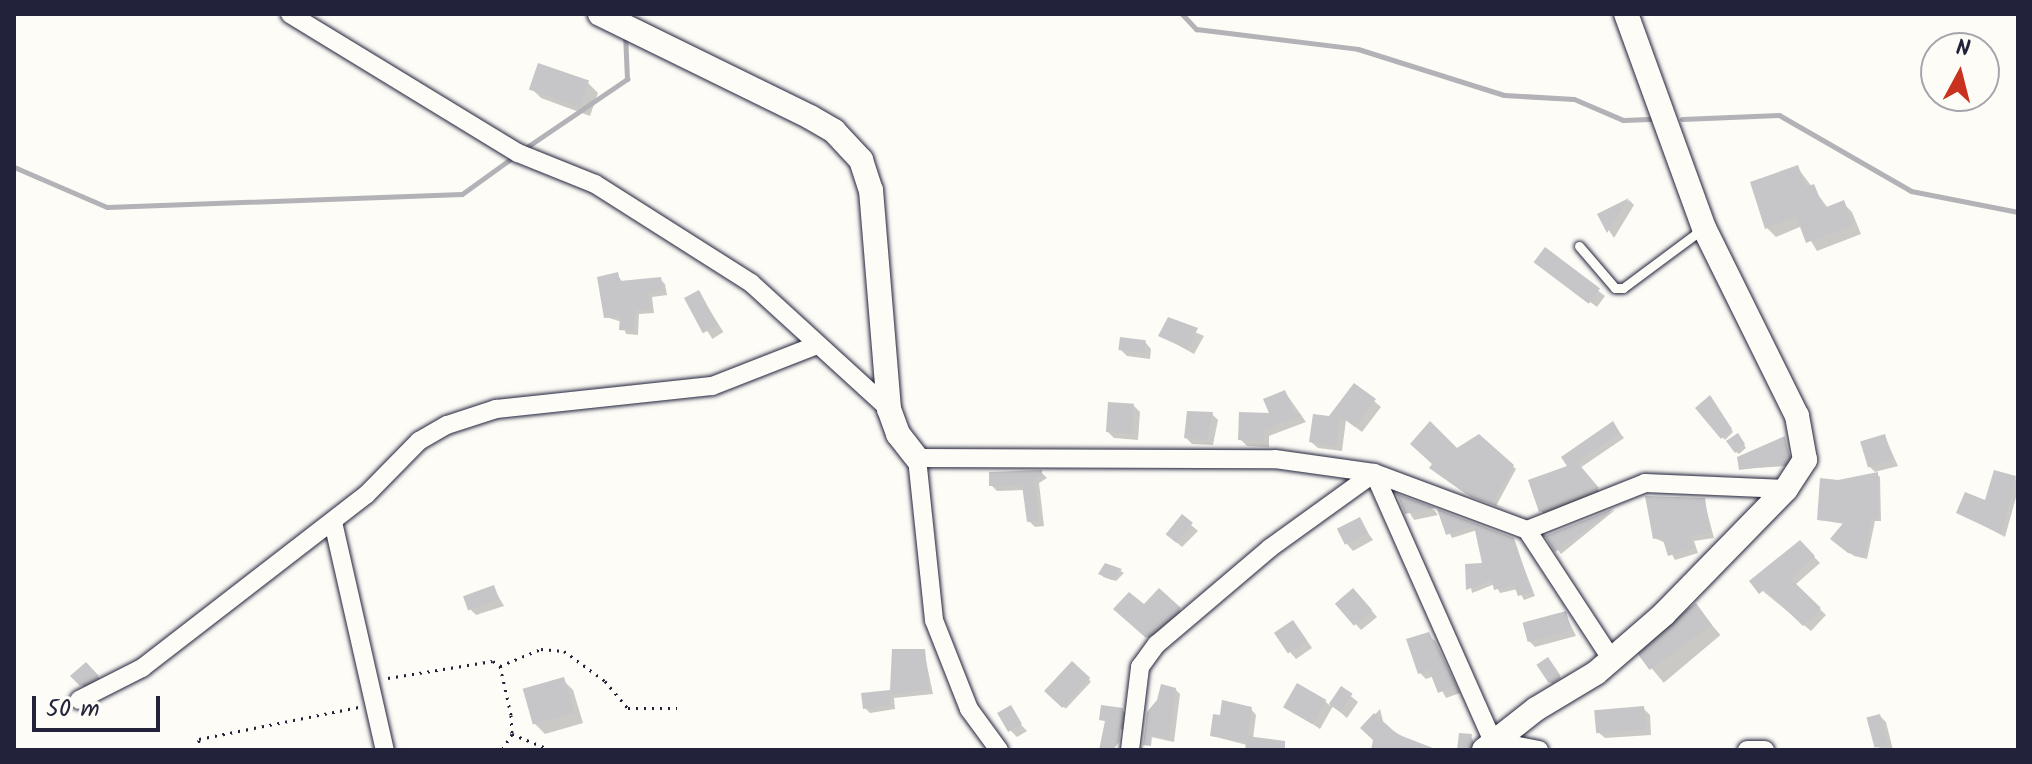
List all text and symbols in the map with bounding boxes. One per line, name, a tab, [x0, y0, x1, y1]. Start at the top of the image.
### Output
text: N	[1954, 31, 1972, 68]
north arrow	[1920, 32, 2000, 112]
scale bar	[36, 680, 164, 730]
text: 50 m	[46, 690, 100, 729]

